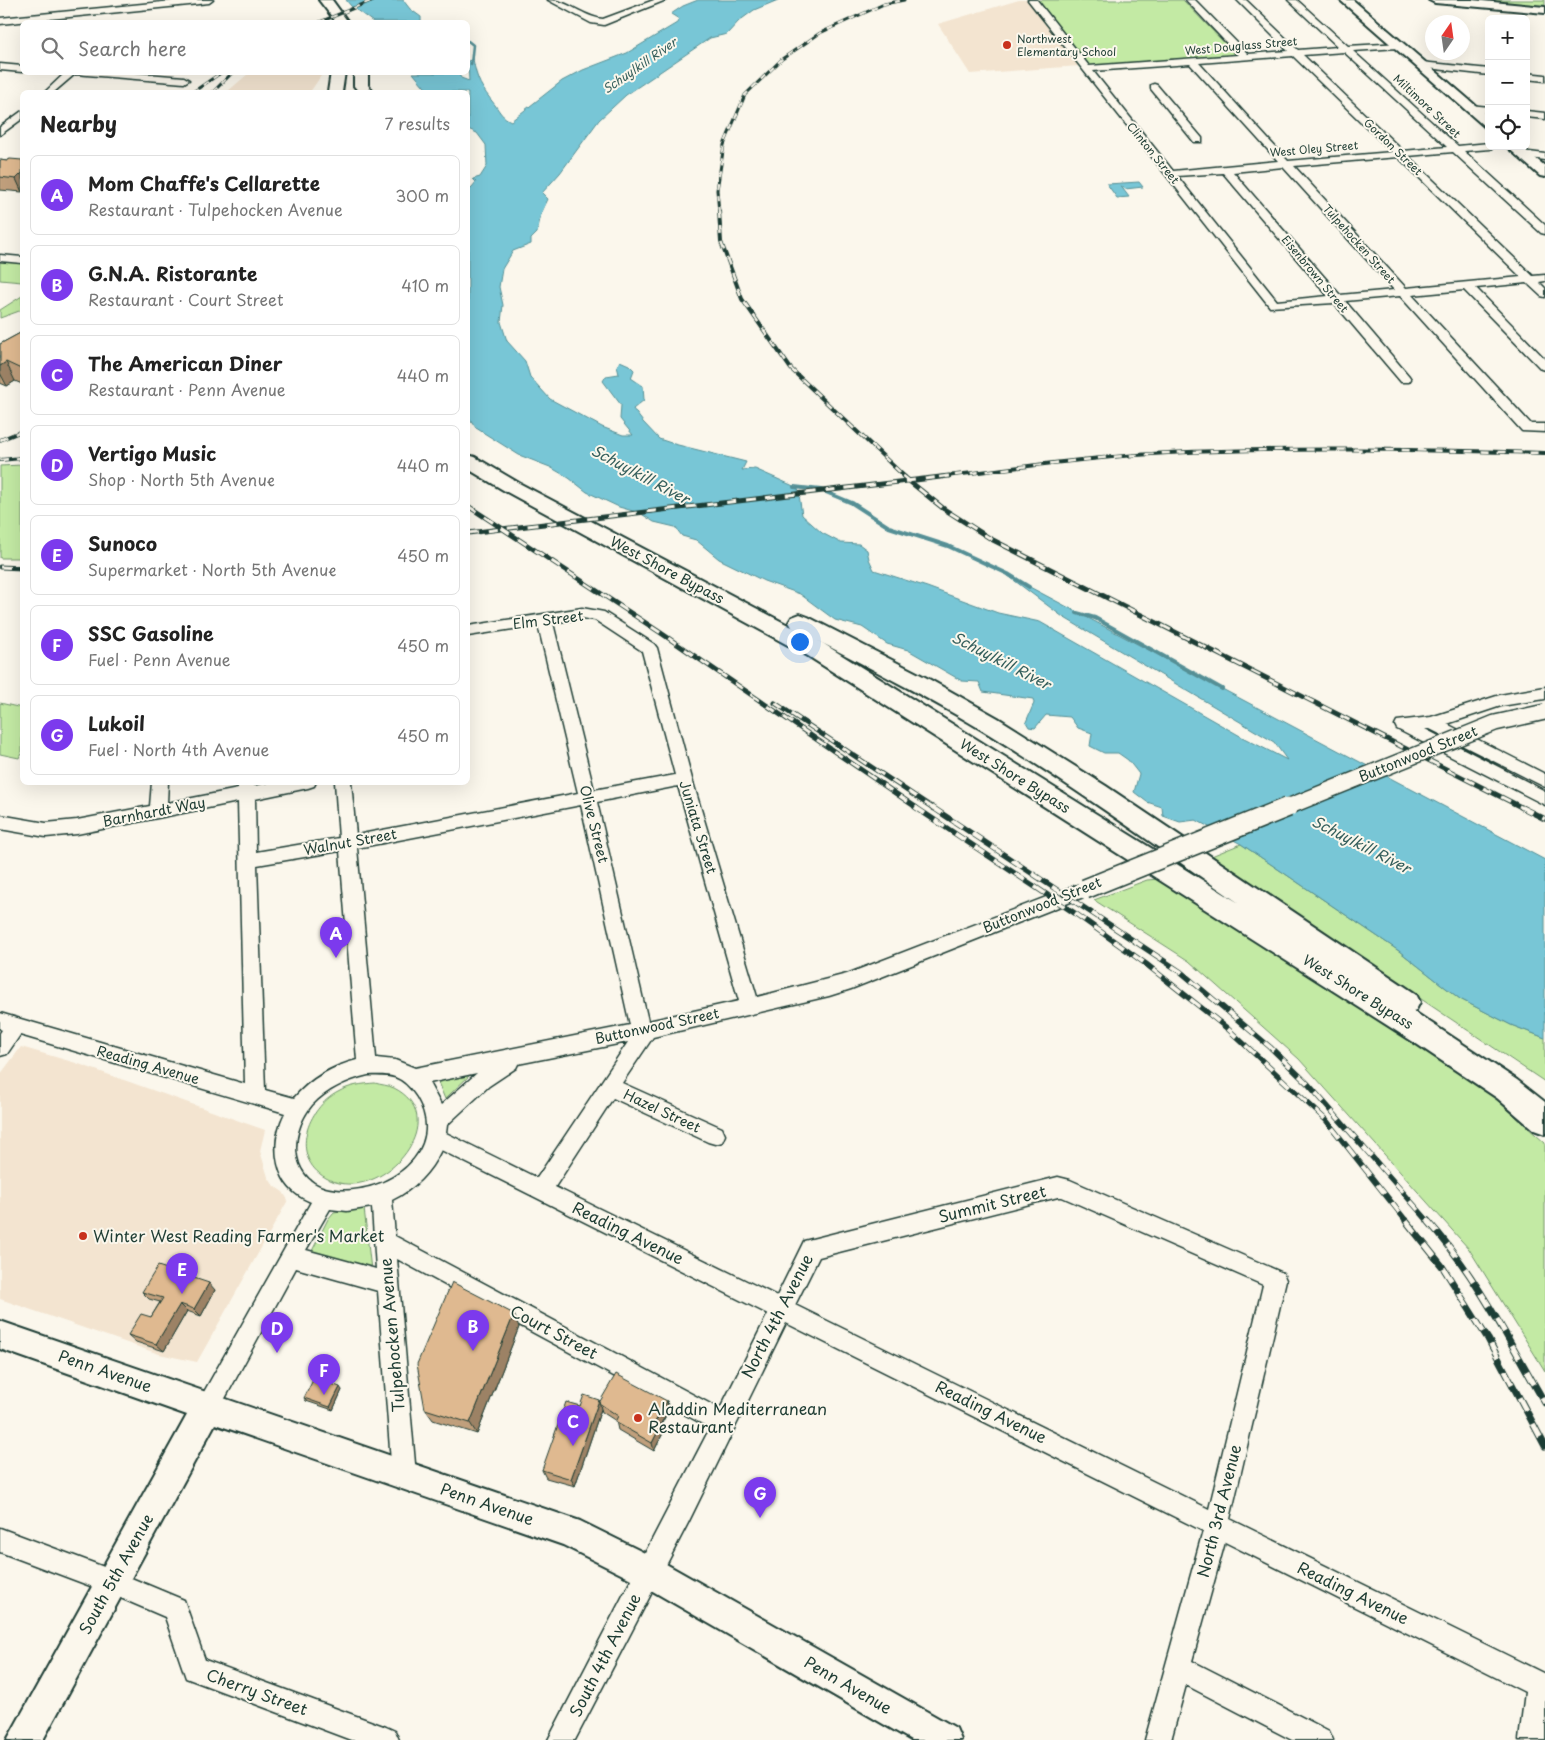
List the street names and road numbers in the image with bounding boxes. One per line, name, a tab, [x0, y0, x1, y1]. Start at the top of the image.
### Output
street label: West Douglass Street	[1184, 32, 1298, 59]
street label: Miltimore Street	[1390, 70, 1465, 142]
street label: Gordon Street	[1360, 114, 1427, 179]
street label: Clinton Street	[1123, 118, 1184, 188]
street label: West Oley Street	[1269, 136, 1359, 161]
street label: Tulpehocken Street	[1319, 200, 1400, 287]
street label: Eisenbrown Street	[1278, 231, 1353, 316]
street label: West Shore Bypass	[606, 531, 728, 609]
street label: Elm Street	[511, 605, 585, 634]
street label: Buttonwood Street	[1355, 720, 1481, 787]
street label: West Shore Bypass	[956, 733, 1075, 818]
street label: Juniata Street	[674, 777, 723, 876]
street label: Olive Street	[575, 783, 614, 865]
street label: Barnhardt Way	[101, 791, 207, 832]
street label: Walnut Street	[302, 823, 399, 860]
street label: Buttonwood Street	[979, 871, 1105, 938]
street label: West Shore Bypass	[1299, 949, 1418, 1034]
street label: Buttonwood Street	[593, 1002, 721, 1049]
street label: Reading Avenue	[94, 1040, 202, 1089]
street label: Hazel Street	[620, 1084, 704, 1138]
street label: Summit Street	[935, 1178, 1049, 1228]
street label: Reading Avenue	[569, 1195, 688, 1270]
street label: North 4th Avenue	[734, 1249, 818, 1382]
street label: Tulpehocken Avenue	[372, 1257, 410, 1413]
street label: Court Street	[506, 1298, 603, 1364]
street label: Penn Avenue	[55, 1343, 156, 1397]
street label: Reading Avenue	[932, 1374, 1051, 1449]
street label: North 3rd Avenue	[1190, 1442, 1246, 1580]
street label: Penn Avenue	[437, 1476, 538, 1530]
street label: South 5th Avenue	[72, 1509, 158, 1638]
street label: Reading Avenue	[1294, 1555, 1413, 1630]
street label: South 4th Avenue	[563, 1588, 646, 1720]
street label: Penn Avenue	[800, 1649, 897, 1719]
street label: Cherry Street	[203, 1662, 312, 1721]

